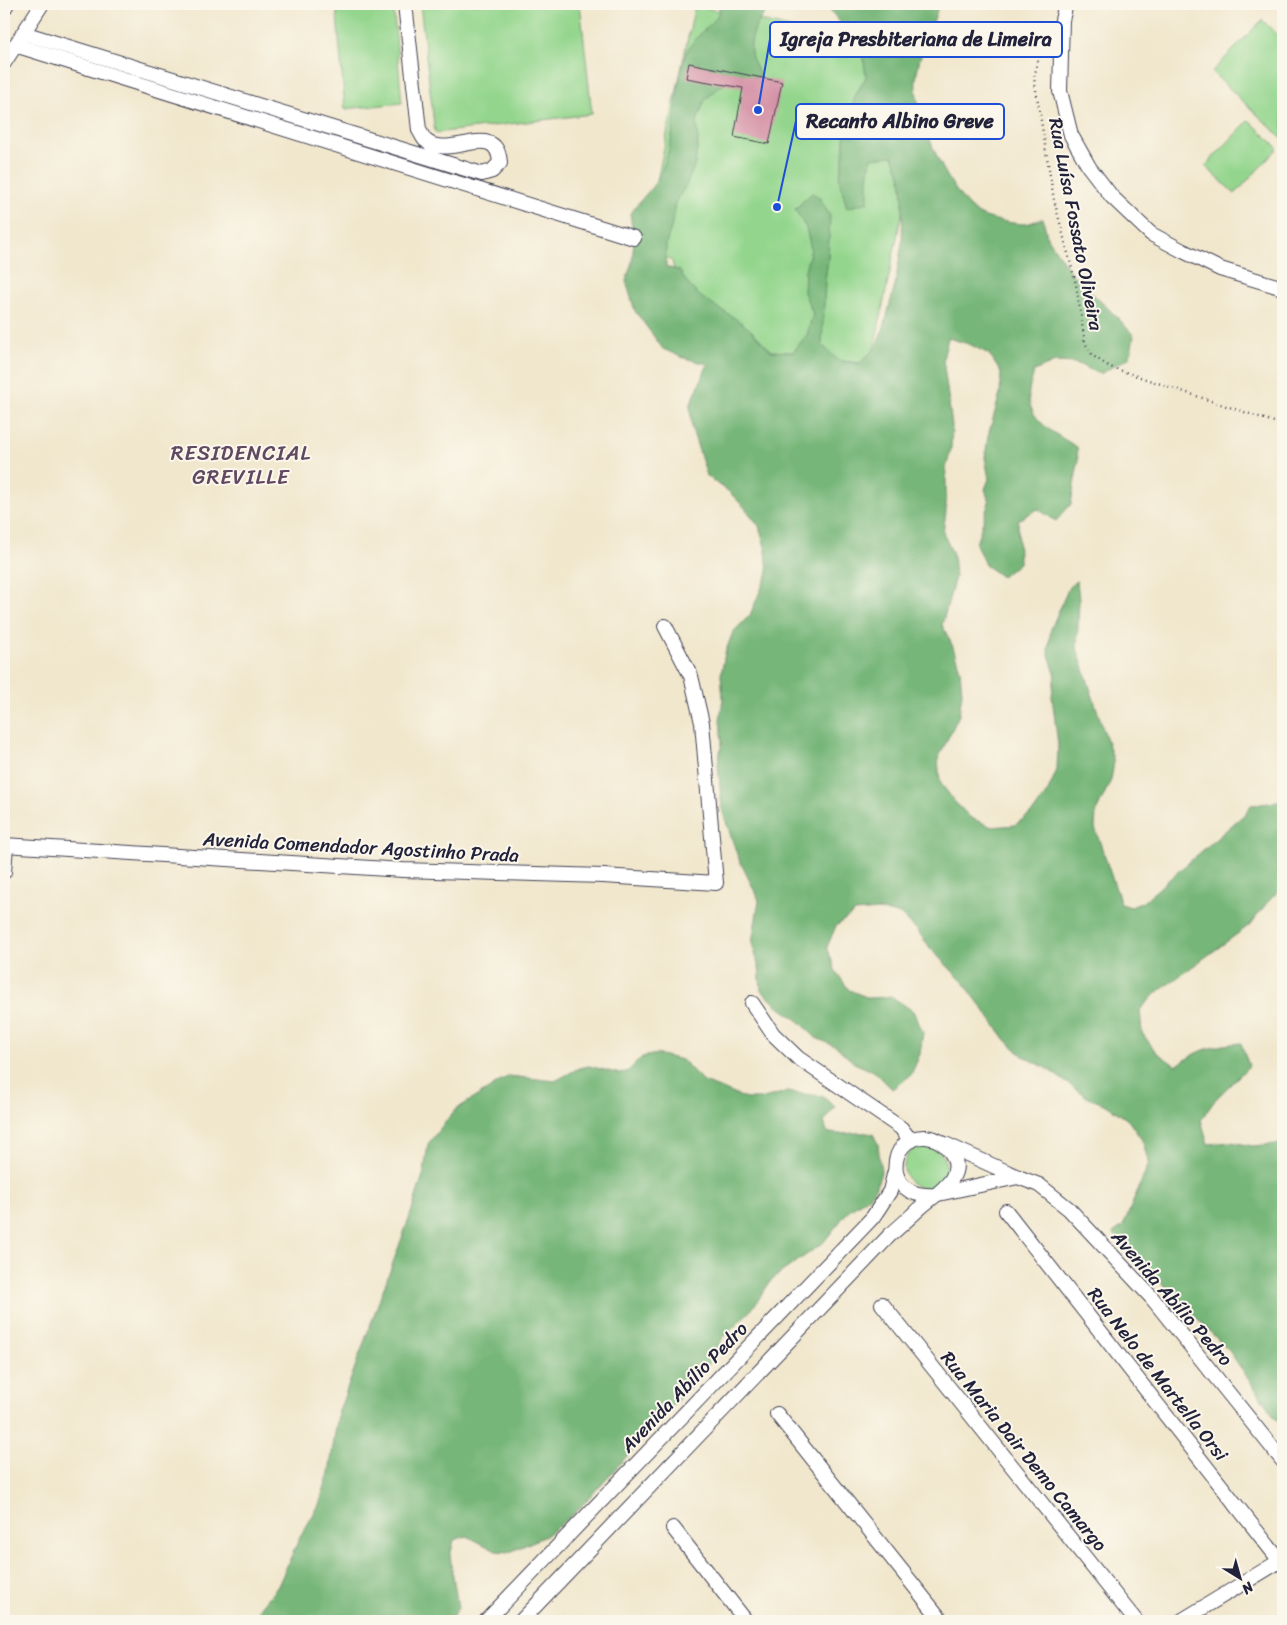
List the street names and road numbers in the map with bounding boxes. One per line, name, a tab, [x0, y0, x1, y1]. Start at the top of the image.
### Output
street label: Rua Luísa Fossato Oliveira	[1039, 115, 1113, 334]
street label: Avenida Comendador Agostinho Prada	[201, 822, 520, 872]
street label: Avenida Abílio Pedro	[1102, 1221, 1241, 1374]
street label: Rua Nelo de Martella Orsi	[1079, 1280, 1237, 1469]
street label: Avenida Abílio Pedro	[611, 1313, 756, 1461]
street label: Rua Maria Dair Demo Camargo	[932, 1343, 1116, 1559]

